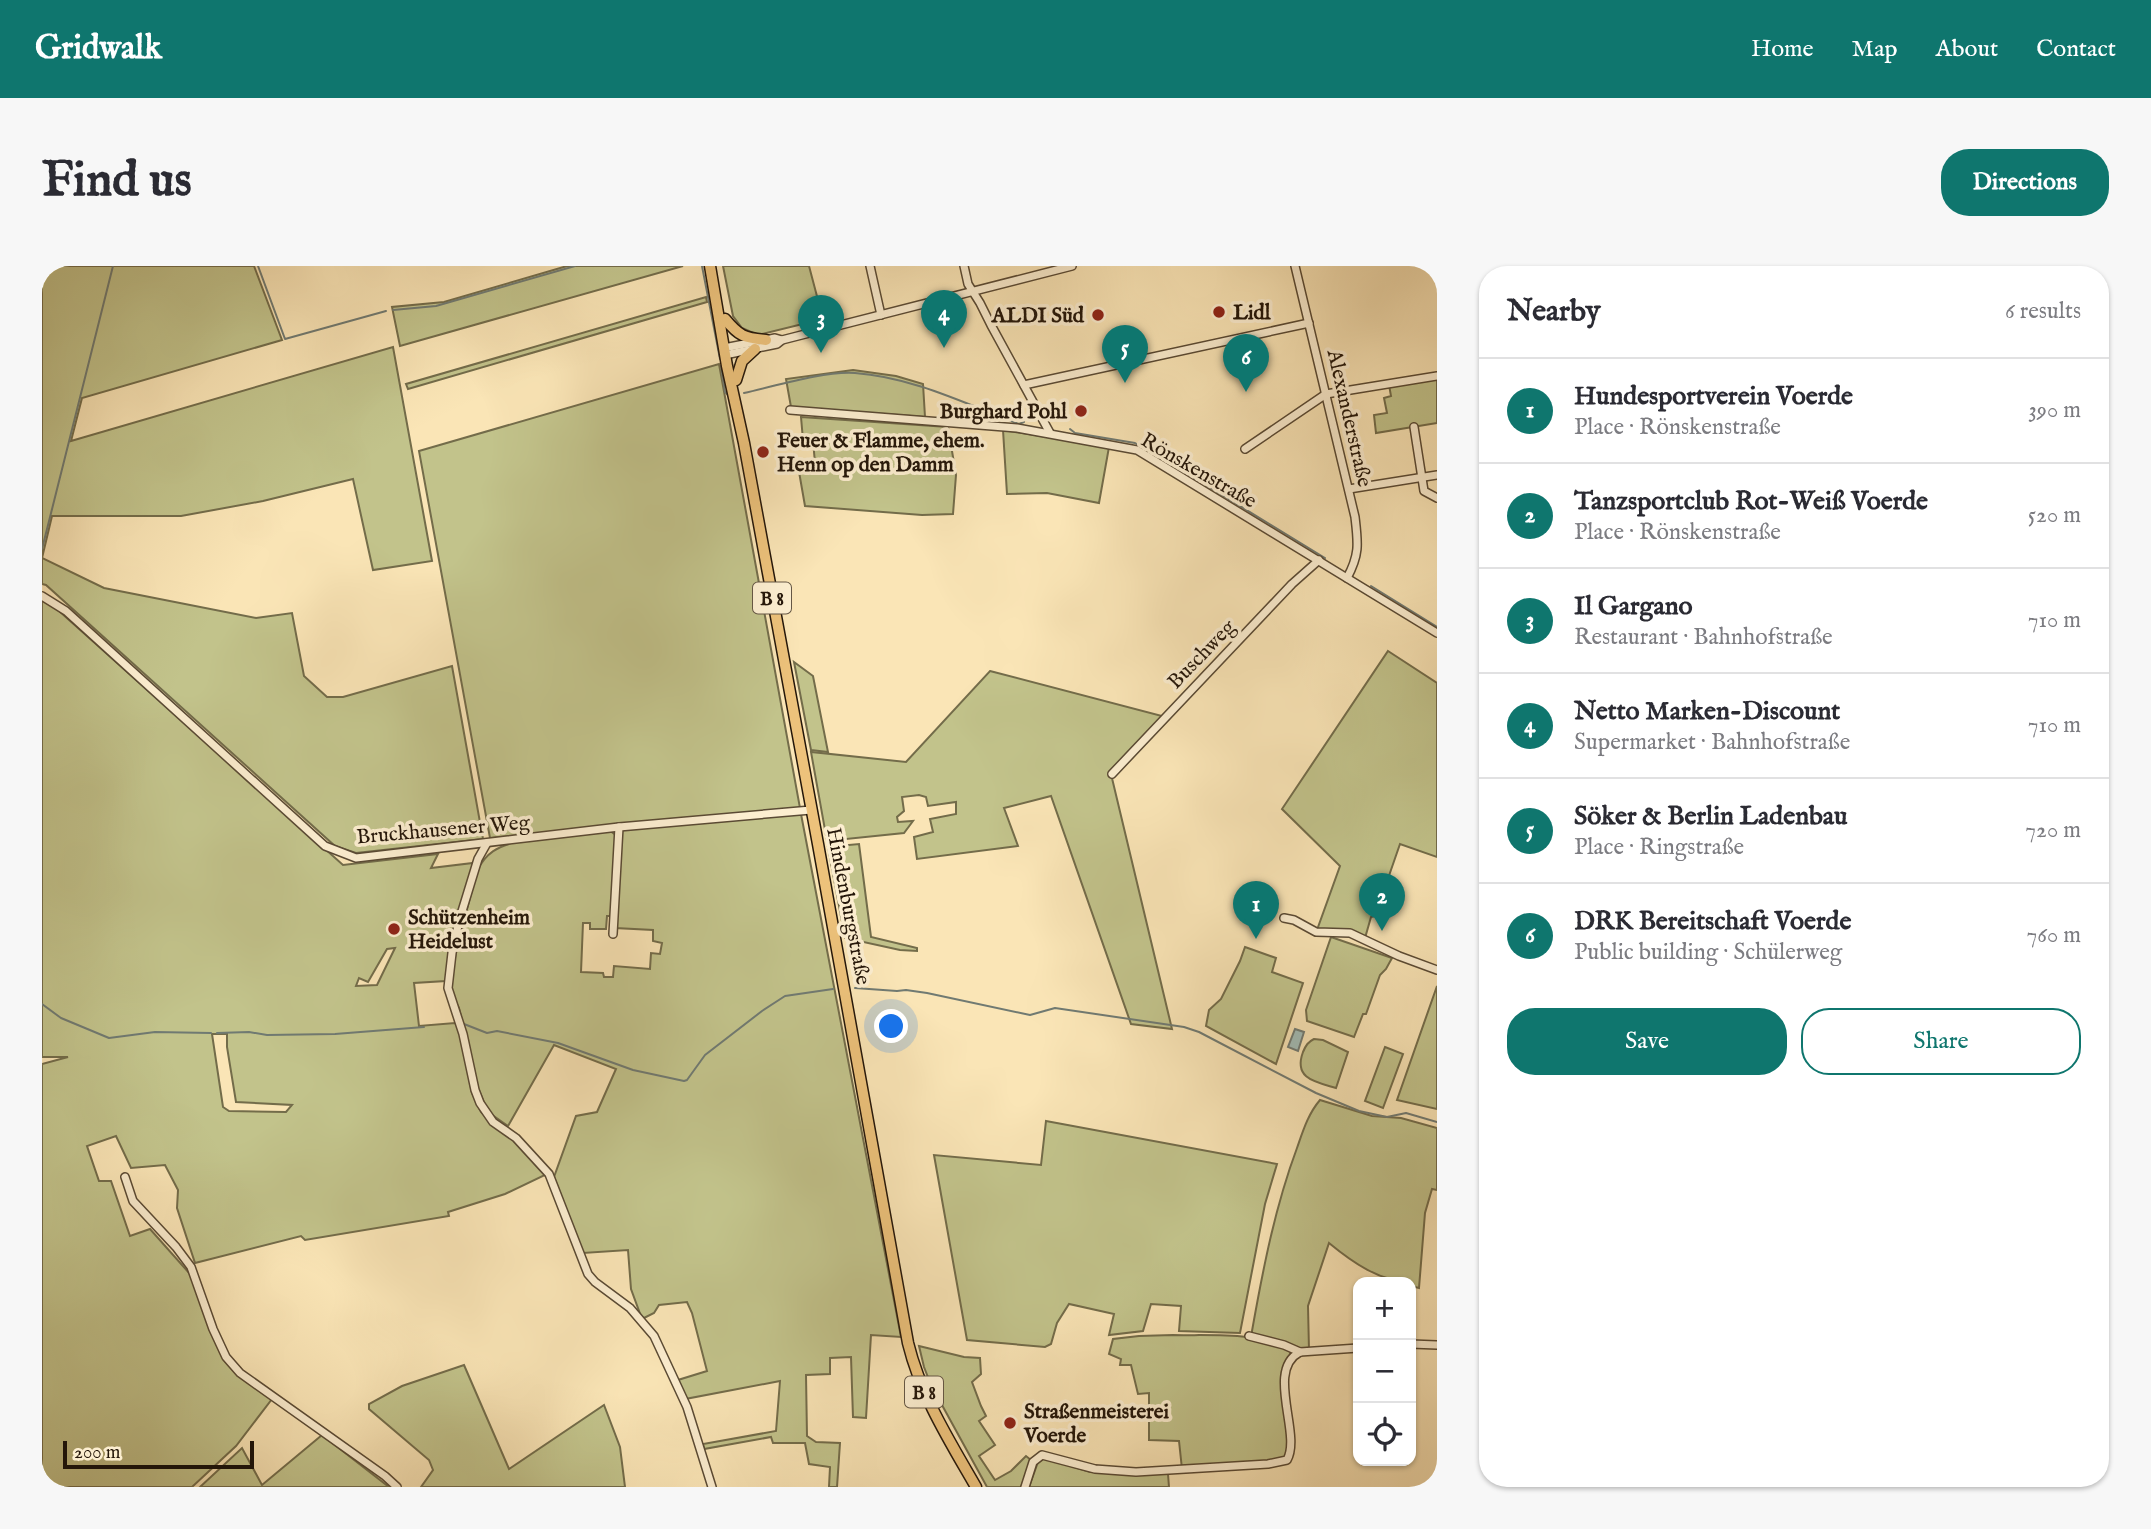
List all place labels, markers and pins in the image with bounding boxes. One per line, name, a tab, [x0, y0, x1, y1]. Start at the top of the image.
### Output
pin: 4	[921, 290, 967, 348]
pin: 3	[798, 295, 844, 353]
place label: Lidl	[1233, 300, 1272, 327]
place label: ALDI Süd	[991, 303, 1085, 330]
marker: Lidl	[1211, 304, 1227, 320]
marker: ALDI Süd	[1090, 307, 1106, 323]
pin: 5	[1102, 325, 1148, 383]
pin: 6	[1223, 334, 1269, 392]
place label: Burghard Pohl	[939, 399, 1068, 426]
marker: Burghard Pohl	[1073, 403, 1089, 419]
place label: Feuer & Flamme, ehem. Henn op den Damm	[777, 428, 984, 479]
marker: Feuer & Flamme, ehem. Henn op den Damm	[755, 444, 771, 460]
pin: 2	[1359, 873, 1405, 931]
pin: 1	[1233, 881, 1279, 939]
place label: Schützenheim Heidelust	[408, 905, 531, 956]
marker: Schützenheim Heidelust	[386, 921, 402, 937]
place label: Straßenmeisterei Voerde	[1023, 1399, 1169, 1450]
marker: Straßenmeisterei Voerde	[1002, 1415, 1018, 1431]

